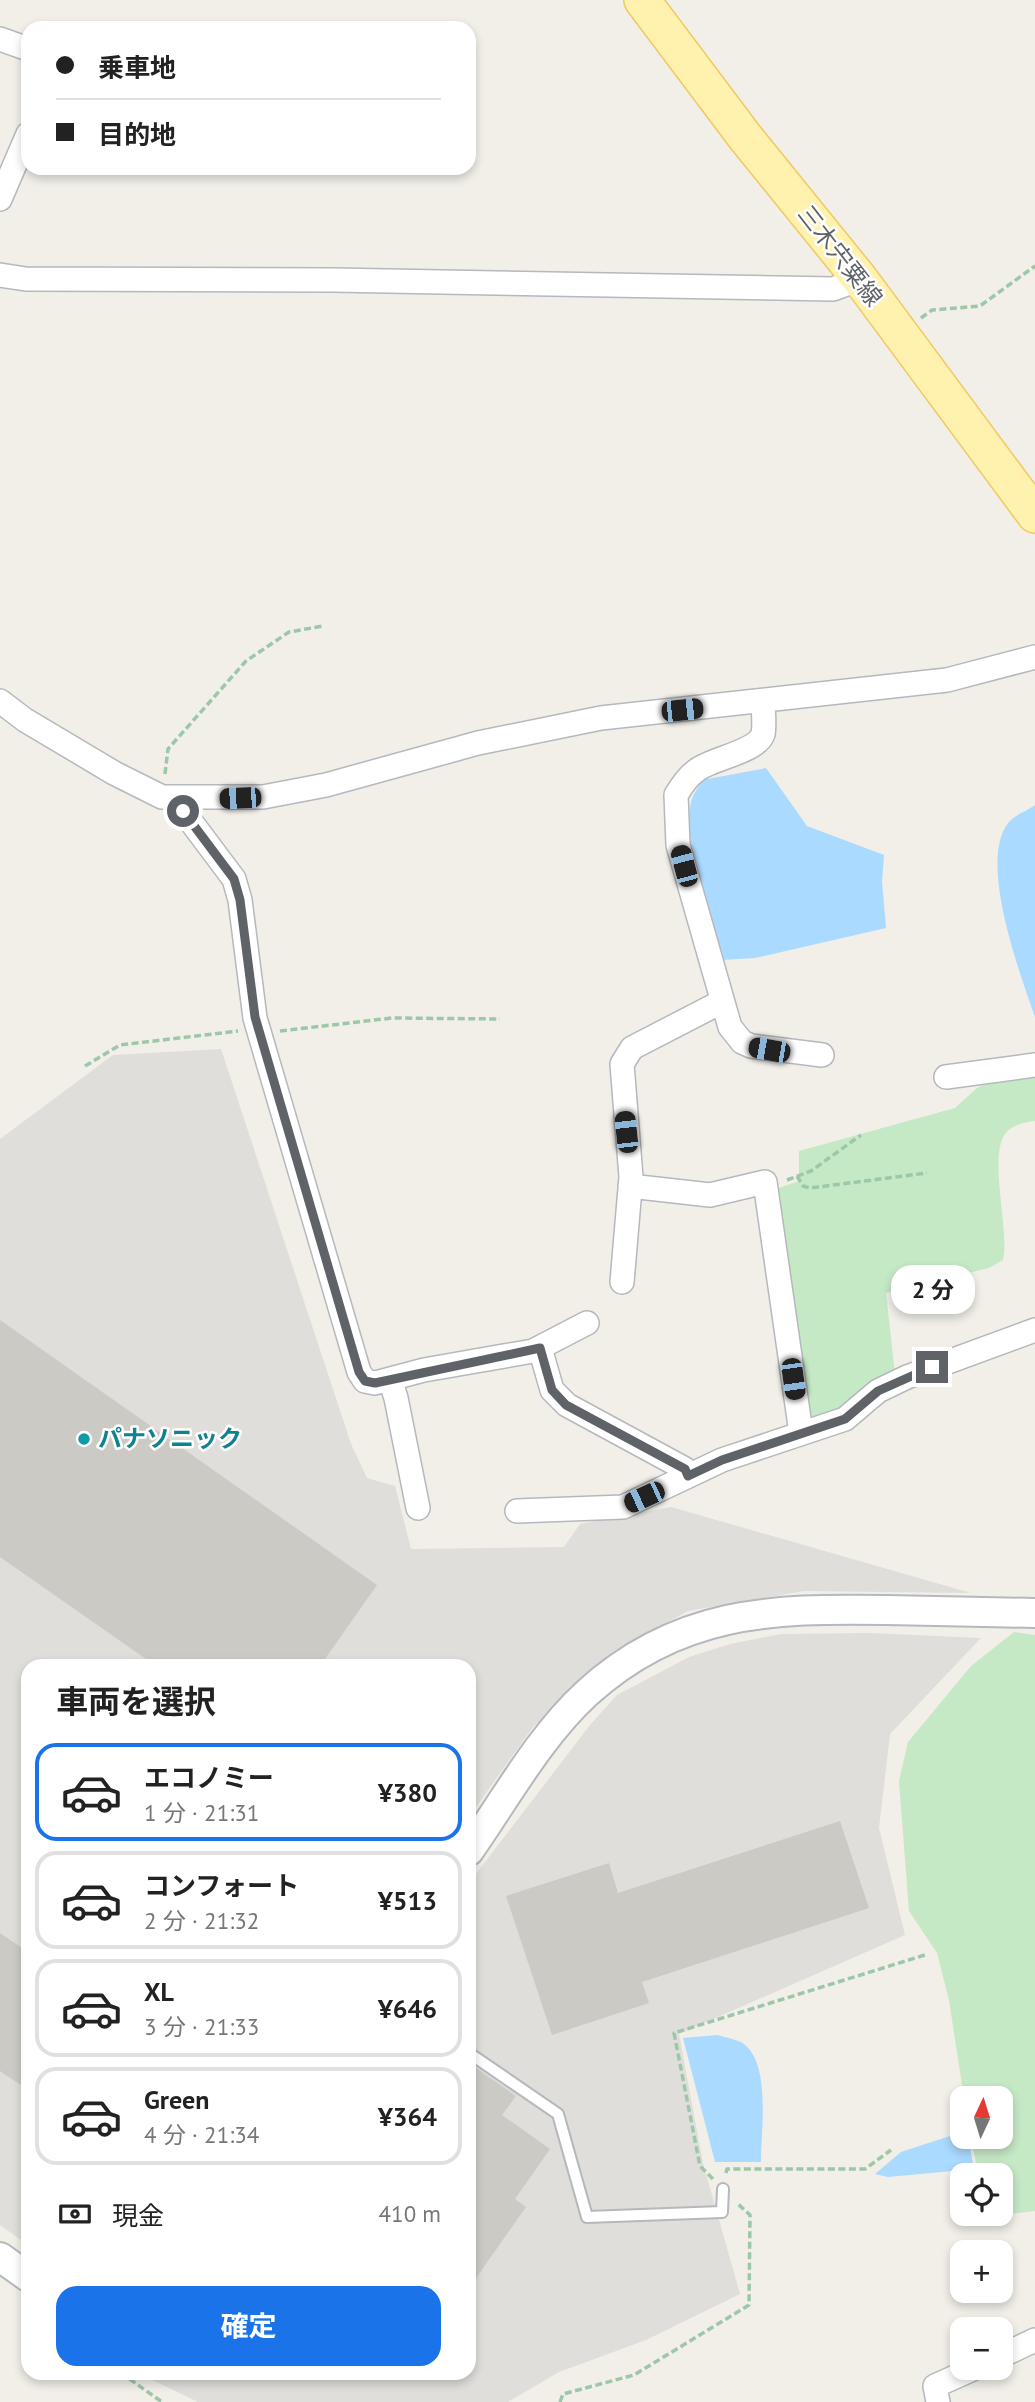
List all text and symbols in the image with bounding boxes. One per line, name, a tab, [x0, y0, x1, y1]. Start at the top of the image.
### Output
text: 乗車地	[98, 51, 176, 84]
text: 目的地	[98, 118, 176, 151]
street label: 三木宍粟線	[791, 199, 890, 313]
car	[661, 697, 704, 723]
car	[219, 787, 262, 809]
route start	[167, 795, 199, 827]
car	[669, 843, 700, 889]
car	[747, 1036, 792, 1064]
car	[614, 1110, 639, 1154]
callout: 2 分	[890, 1266, 974, 1314]
text: 2 分	[912, 1275, 954, 1304]
route end	[916, 1351, 948, 1383]
car	[780, 1357, 807, 1401]
place label: パナソニック	[98, 1423, 242, 1454]
marker: パナソニック	[76, 1431, 92, 1447]
car	[621, 1479, 668, 1515]
text: 車両を選択	[56, 1680, 216, 1722]
icon: car	[60, 1761, 123, 1824]
text: エコノミー	[144, 1761, 274, 1794]
text: ¥380	[378, 1776, 437, 1809]
text: 1 分 · 21:31	[144, 1798, 259, 1827]
icon: car	[60, 1869, 123, 1932]
text: コンフォート	[144, 1869, 299, 1902]
text: ¥513	[378, 1884, 437, 1917]
text: 2 分 · 21:32	[144, 1906, 259, 1935]
text: XL	[144, 1975, 174, 2008]
icon: car	[60, 1977, 123, 2040]
text: ¥646	[378, 1992, 437, 2025]
text: 3 分 · 21:33	[144, 2012, 259, 2041]
text: Green	[144, 2083, 209, 2116]
icon: car	[60, 2085, 123, 2148]
north arrow	[950, 2086, 1013, 2149]
map controls	[950, 2086, 1013, 2380]
text: ¥364	[378, 2100, 437, 2133]
text: 4 分 · 21:34	[144, 2120, 259, 2149]
button: locate	[950, 2163, 1013, 2226]
icon: cash	[56, 2195, 94, 2233]
text: 現金	[112, 2199, 164, 2232]
text: 410 m	[379, 2199, 441, 2228]
button: +	[950, 2240, 1013, 2303]
button: 確定	[56, 2286, 441, 2366]
button: −	[950, 2317, 1013, 2380]

